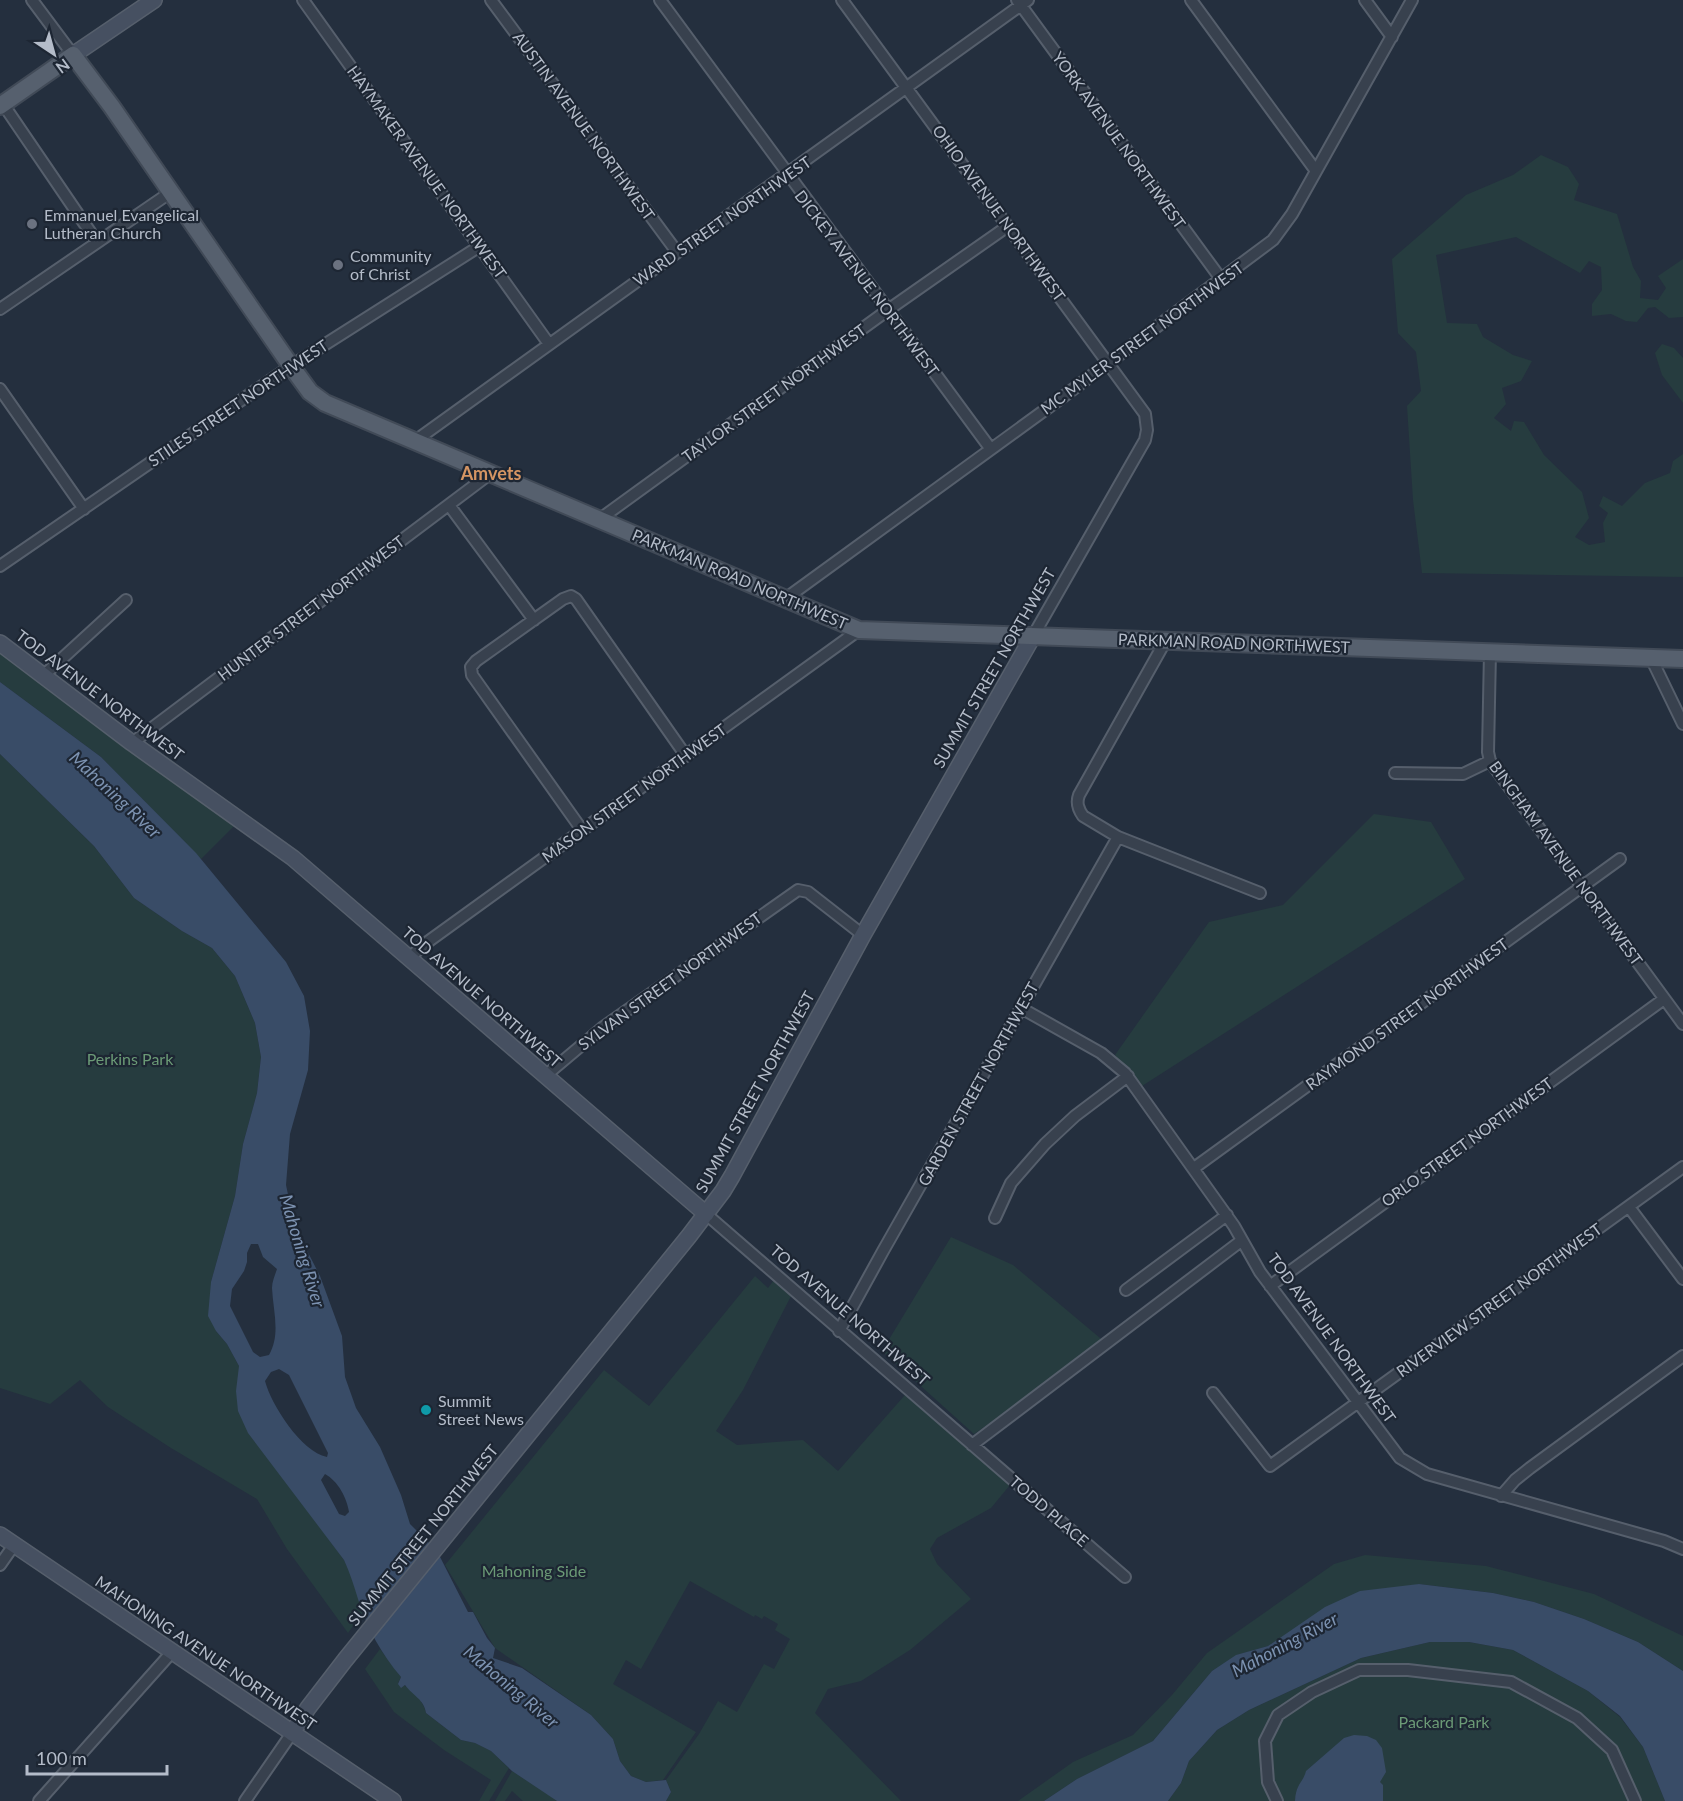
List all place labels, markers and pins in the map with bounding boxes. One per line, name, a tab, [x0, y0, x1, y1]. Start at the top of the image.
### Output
place label: Emmanuel Evangelical Lutheran Church	[44, 205, 199, 242]
marker: Emmanuel Evangelical Lutheran Church	[25, 217, 39, 231]
place label: Community of Christ	[350, 246, 432, 283]
marker: Community of Christ	[331, 258, 345, 272]
place label: Summit Street News	[438, 1391, 524, 1428]
marker: Summit Street News	[419, 1403, 433, 1417]

